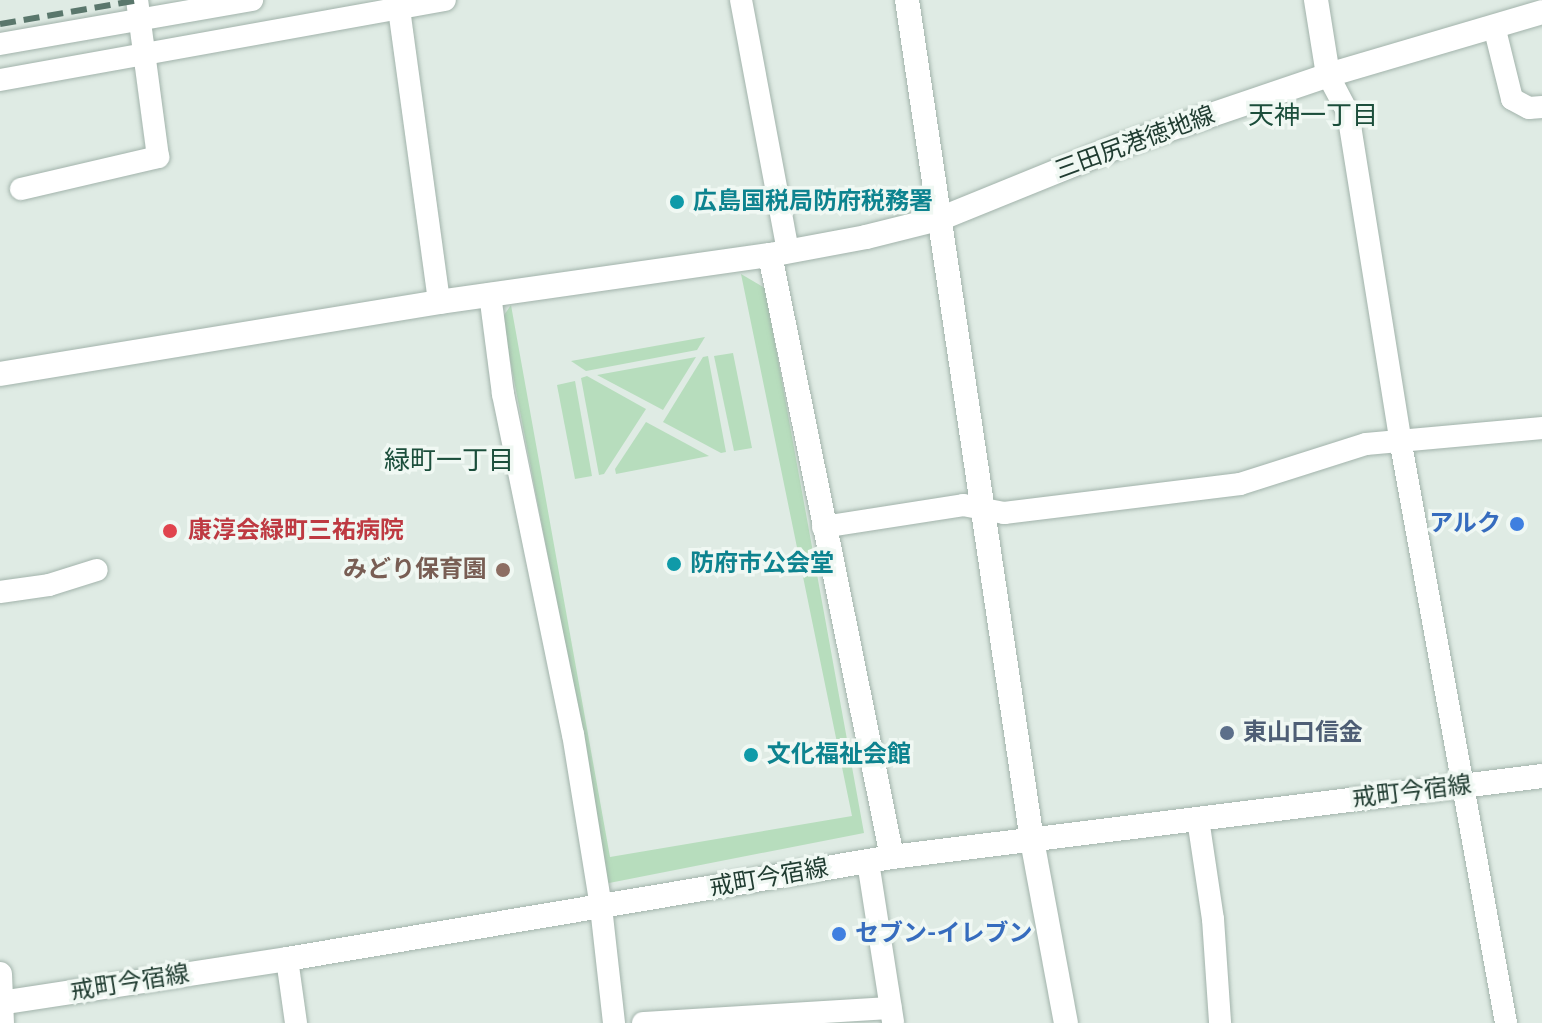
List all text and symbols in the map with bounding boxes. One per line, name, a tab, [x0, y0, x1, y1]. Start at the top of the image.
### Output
district label: 天神一丁目	[1248, 100, 1378, 132]
street label: 三田尻港徳地線	[1051, 101, 1219, 185]
place label: 広島国税局防府税務署	[693, 188, 933, 216]
marker: 広島国税局防府税務署	[668, 193, 686, 211]
district label: 緑町一丁目	[384, 445, 514, 477]
place label: アルク	[1429, 510, 1501, 538]
marker: アルク	[1508, 515, 1526, 533]
place label: 康淳会緑町三祐病院	[188, 517, 404, 545]
marker: 康淳会緑町三祐病院	[159, 520, 181, 542]
place label: 防府市公会堂	[690, 550, 834, 578]
marker: 防府市公会堂	[665, 555, 683, 573]
place label: みどり保育園	[343, 556, 487, 584]
marker: みどり保育園	[494, 561, 512, 579]
place label: 東山口信金	[1243, 719, 1363, 747]
marker: 東山口信金	[1218, 724, 1236, 742]
place label: 文化福祉会館	[767, 741, 911, 769]
marker: 文化福祉会館	[742, 746, 760, 764]
street label: 戒町今宿線	[1351, 770, 1473, 814]
street label: 戒町今宿線	[707, 853, 831, 903]
place label: セブン-イレブン	[855, 920, 1032, 948]
marker: セブン-イレブン	[830, 925, 848, 943]
street label: 戒町今宿線	[68, 959, 192, 1007]

